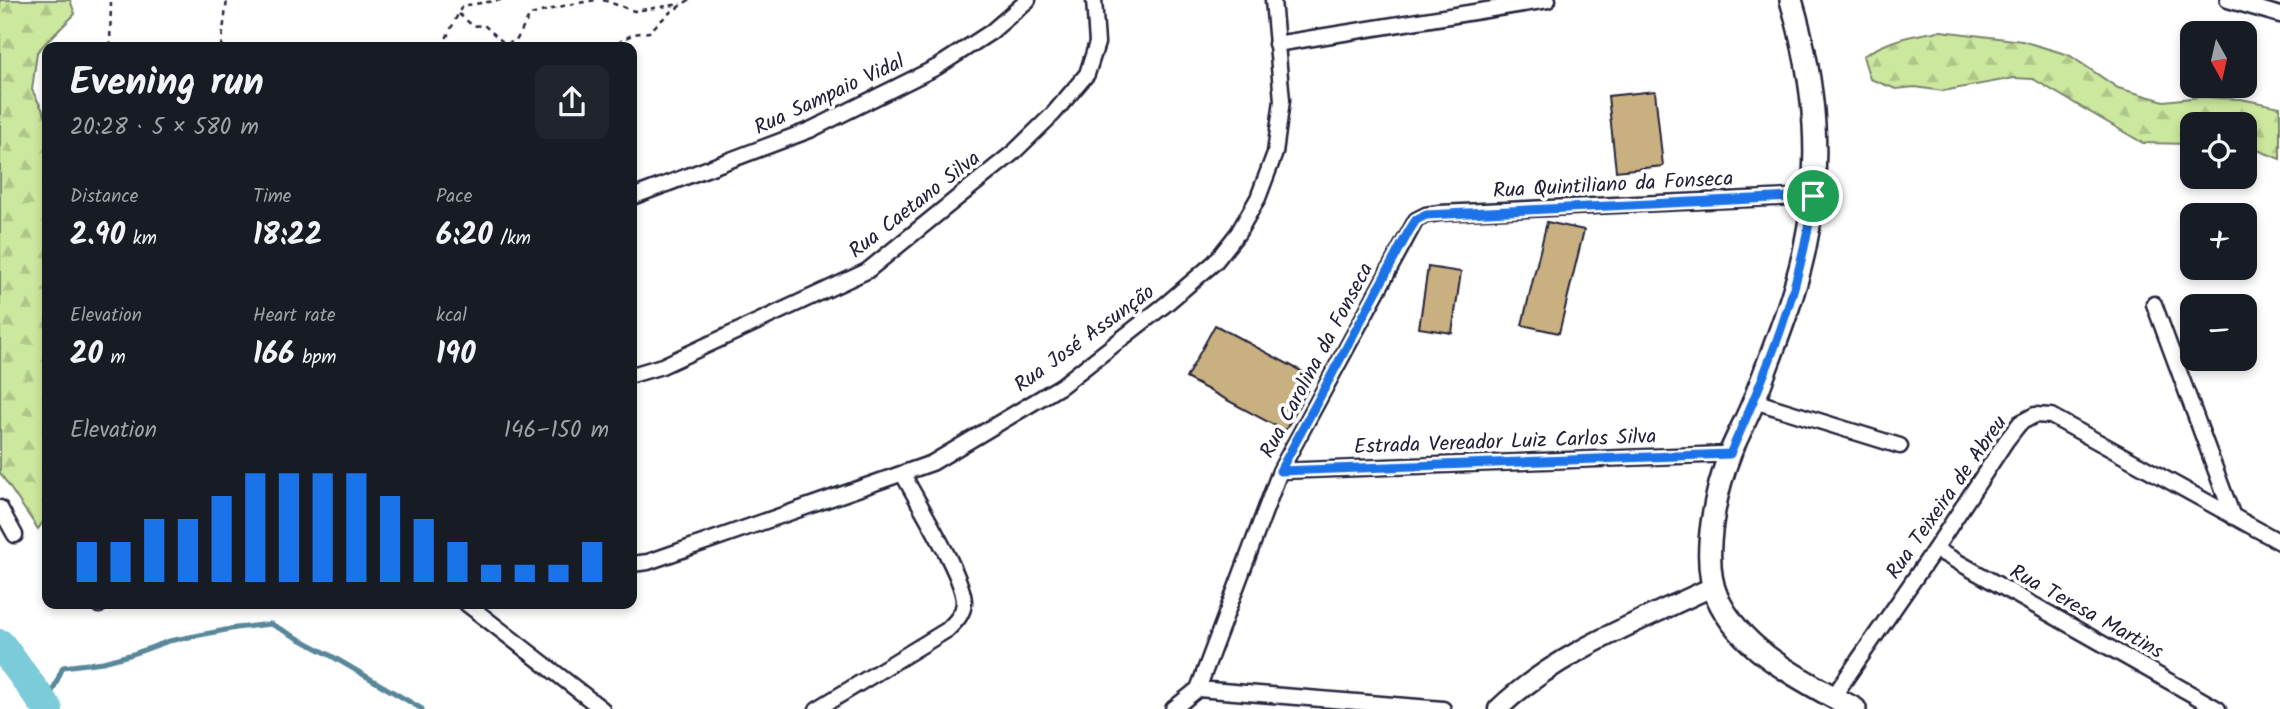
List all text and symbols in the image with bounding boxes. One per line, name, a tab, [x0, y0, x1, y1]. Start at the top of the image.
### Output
north arrow	[2180, 21, 2258, 98]
map controls	[2180, 21, 2257, 371]
street label: Rua Sampaio Vidal	[749, 46, 910, 145]
text: Evening run	[70, 54, 264, 114]
button: share	[535, 65, 609, 139]
text: 20:28 · 5 × 580 m	[70, 110, 259, 146]
button: locate	[2180, 112, 2257, 189]
street label: Rua Caetano Silva	[842, 143, 988, 267]
street label: Rua Quintiliano da Fonseca	[1492, 163, 1734, 208]
pin	[1783, 166, 1843, 226]
icon: arrive	[1794, 177, 1832, 215]
text: Distance	[70, 182, 138, 212]
text: Time	[253, 182, 291, 212]
text: Pace	[436, 182, 472, 212]
button: +	[2180, 203, 2257, 280]
text: 2.90	[70, 212, 125, 260]
text: 18:22	[253, 212, 322, 260]
text: 6:20	[436, 212, 493, 260]
text: km	[125, 224, 157, 254]
text: /km	[493, 224, 531, 254]
street label: Rua Carolina da Fonseca	[1252, 257, 1383, 464]
street label: Rua José Assunção	[1008, 277, 1162, 402]
button: −	[2180, 294, 2257, 371]
text: Elevation	[70, 301, 142, 331]
text: Heart rate	[253, 301, 336, 331]
text: kcal	[436, 301, 467, 331]
text: 20	[70, 331, 103, 379]
text: 166	[253, 331, 295, 379]
text: 190	[436, 331, 476, 379]
text: m	[103, 343, 126, 373]
text: bpm	[295, 343, 336, 373]
street label: Rua Teixeira de Abreu	[1878, 409, 2016, 587]
text: Elevation	[70, 413, 157, 449]
text: 146–150 m	[504, 413, 609, 449]
street label: Estrada Vereador Luiz Carlos Silva	[1353, 421, 1657, 464]
street label: Rua Teresa Martins	[2003, 556, 2169, 668]

